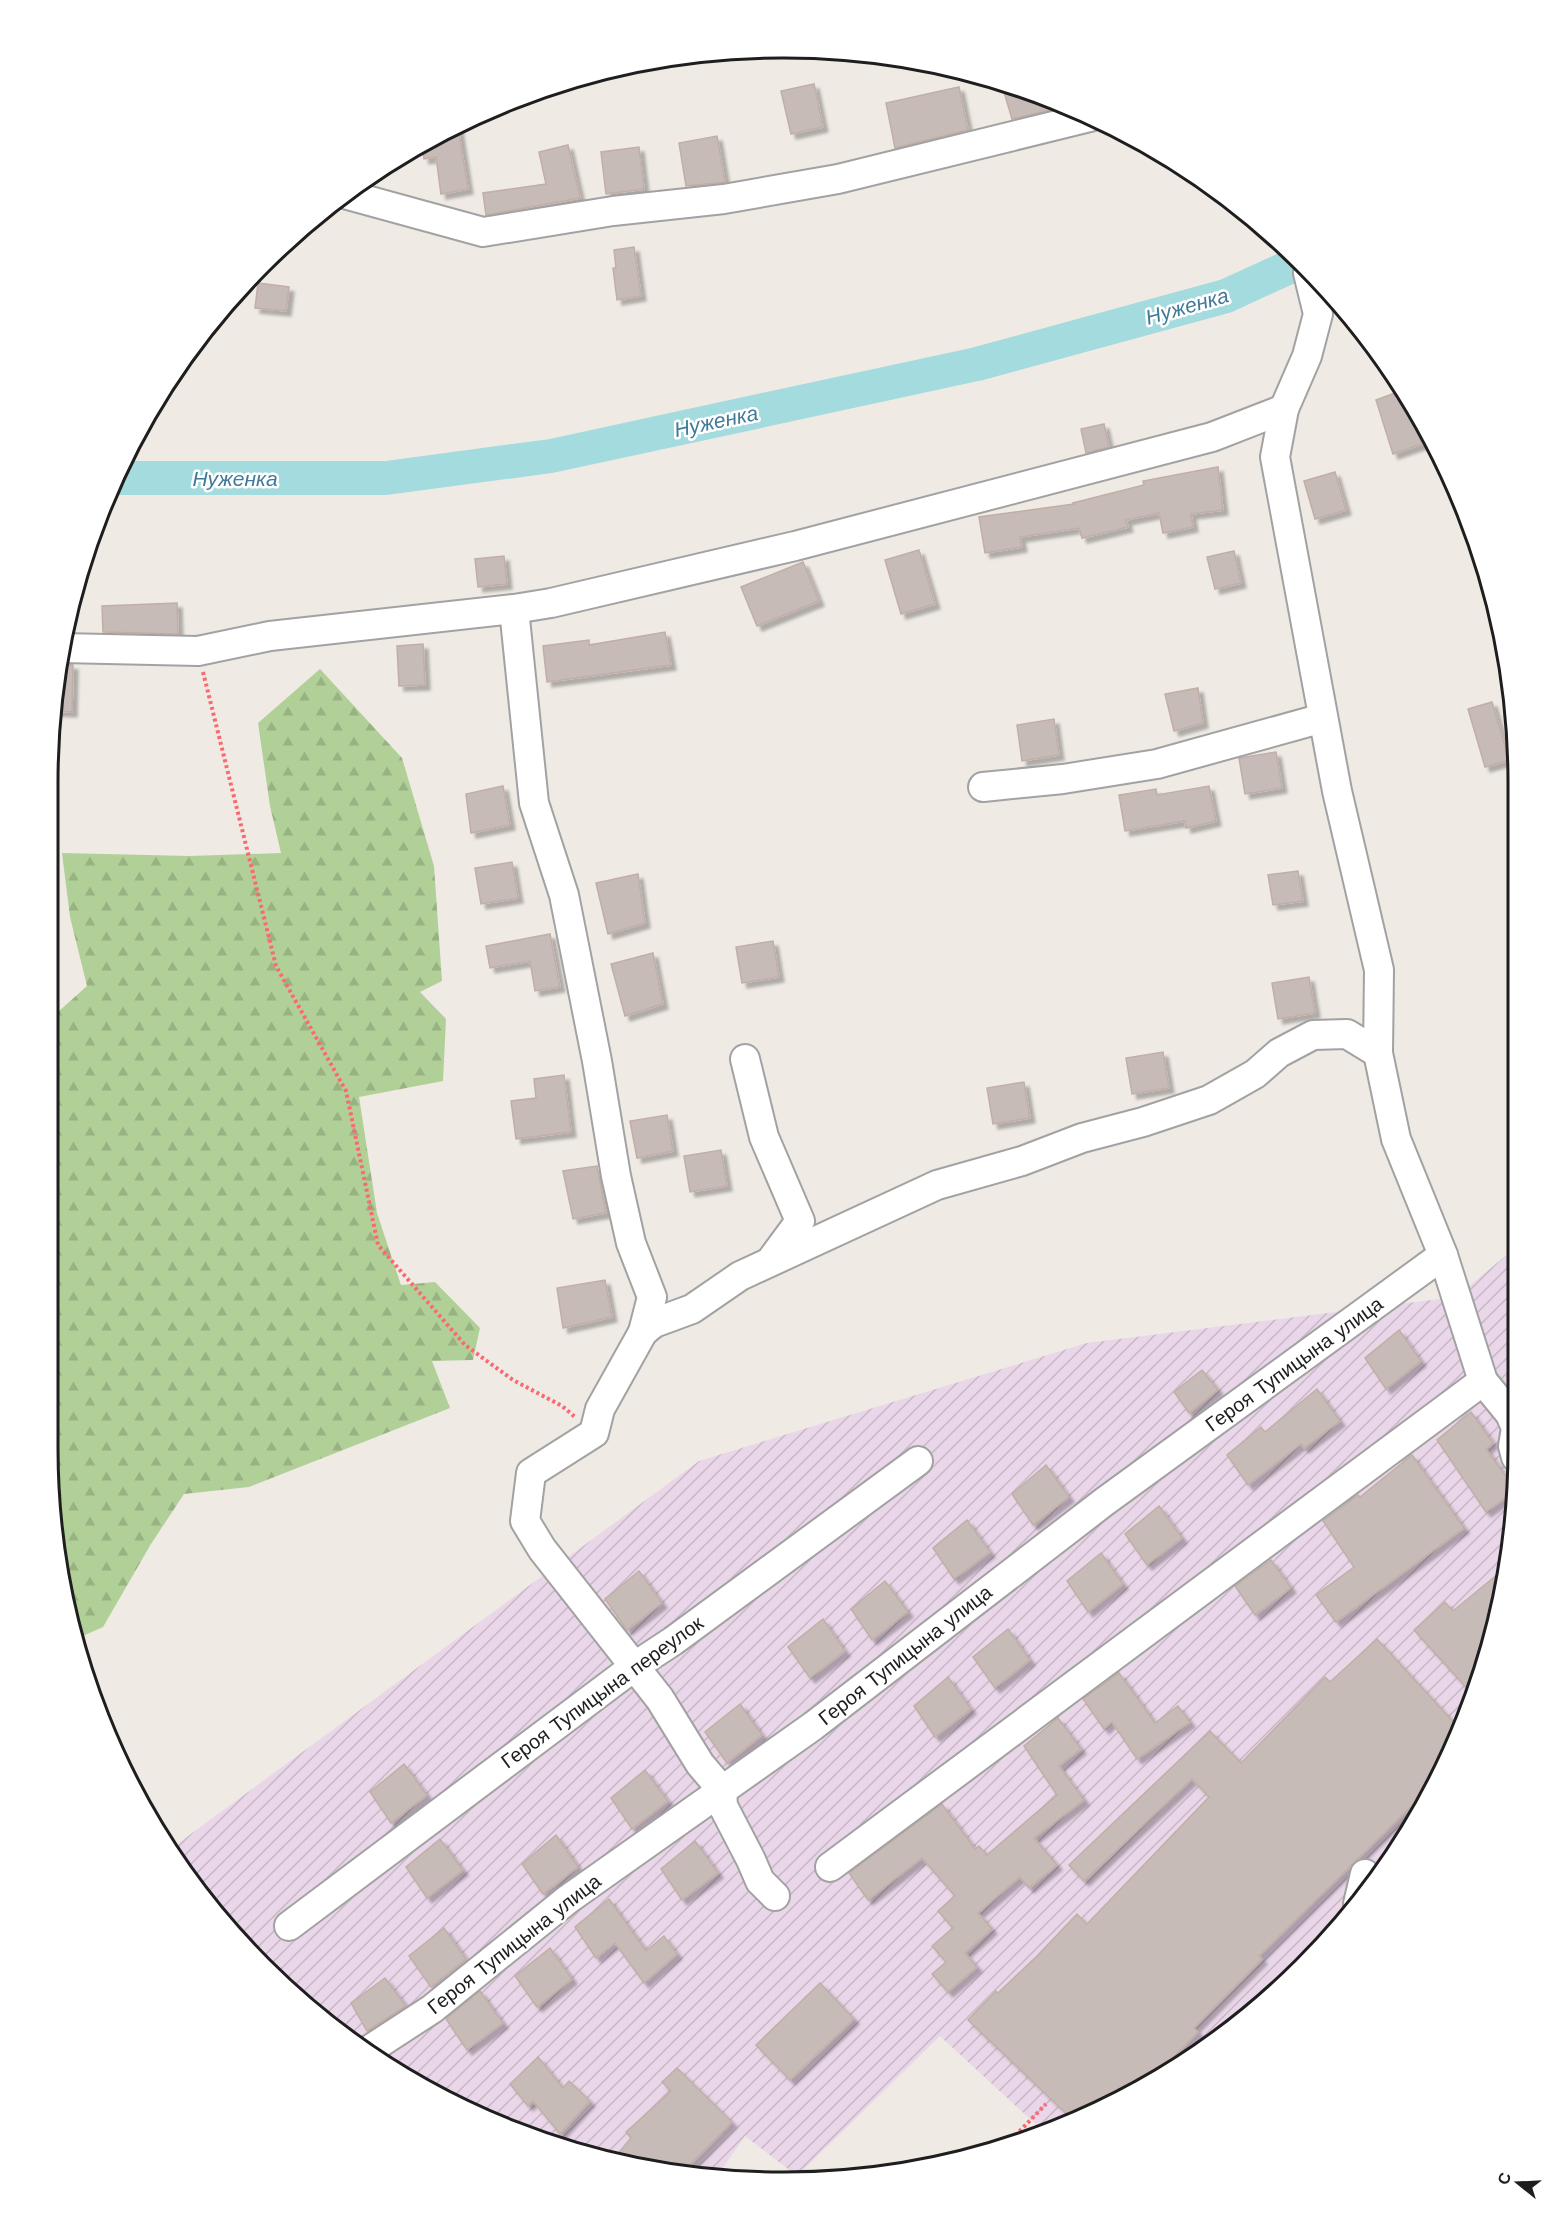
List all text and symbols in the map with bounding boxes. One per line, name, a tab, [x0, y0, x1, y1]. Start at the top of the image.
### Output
water label: Нуженка	[1143, 282, 1231, 330]
water label: Нуженка	[672, 400, 760, 442]
water label: Нуженка	[192, 466, 278, 491]
street label: Героя Тупицына улица	[1201, 1291, 1388, 1436]
street label: Героя Тупицына улица	[814, 1579, 997, 1730]
street label: Героя Тупицына переулок	[496, 1611, 708, 1773]
street label: Героя Тупицына улица	[423, 1868, 606, 2019]
north arrow	[1488, 2153, 1548, 2213]
text: С	[1493, 2170, 1515, 2187]

